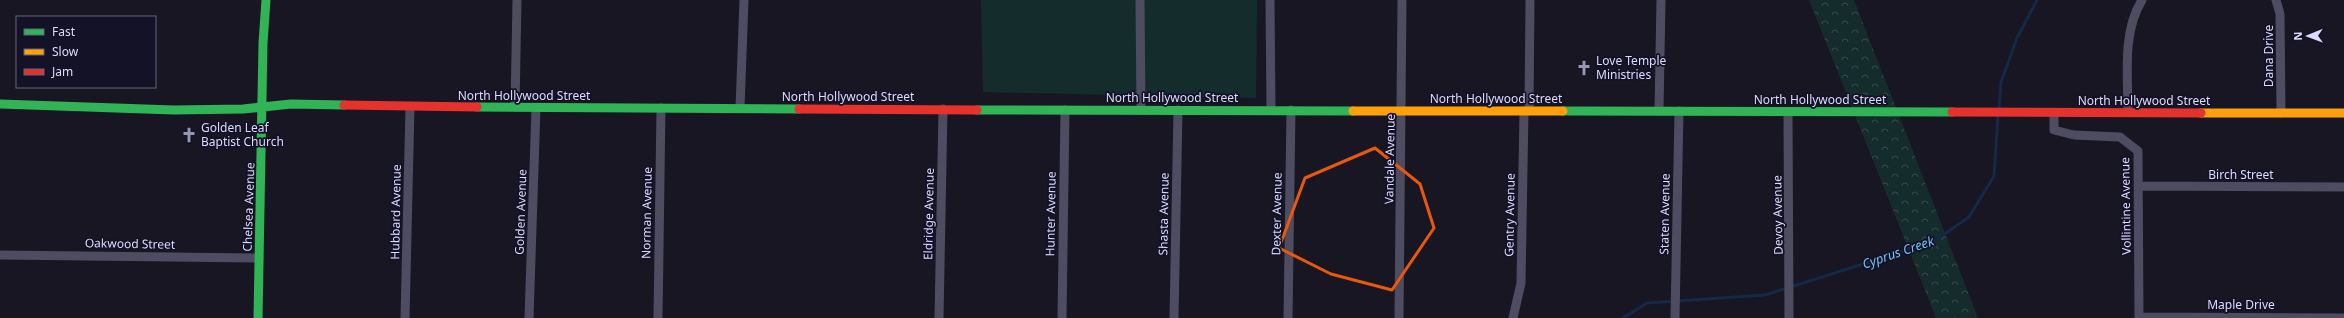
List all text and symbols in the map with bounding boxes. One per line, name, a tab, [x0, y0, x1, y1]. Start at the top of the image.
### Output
legend	[16, 16, 156, 88]
north arrow	[2288, 16, 2328, 56]
text: Fast	[52, 23, 76, 40]
street label: Dana Drive	[2260, 25, 2277, 87]
text: N	[2290, 32, 2305, 41]
text: Slow	[52, 43, 79, 60]
place label: Love Temple Ministries	[1596, 52, 1667, 83]
church icon: Love Temple Ministries	[1575, 59, 1593, 77]
text: Jam	[51, 63, 73, 80]
street label: North Hollywood Street	[458, 87, 591, 104]
street label: North Hollywood Street	[782, 88, 915, 105]
street label: North Hollywood Street	[1106, 89, 1239, 106]
street label: North Hollywood Street	[1430, 90, 1563, 107]
street label: North Hollywood Street	[1754, 91, 1887, 108]
street label: North Hollywood Street	[2078, 92, 2211, 109]
street label: Vandale Avenue	[1380, 113, 1399, 204]
place label: Golden Leaf Baptist Church	[201, 119, 284, 150]
church icon: Golden Leaf Baptist Church	[180, 126, 198, 144]
street label: Vollintine Avenue	[2116, 157, 2135, 255]
street label: Chelsea Avenue	[238, 162, 259, 252]
street label: Hubbard Avenue	[386, 164, 405, 260]
street label: Birch Street	[2208, 166, 2274, 183]
street label: Norman Avenue	[637, 167, 656, 259]
street label: Eldridge Avenue	[919, 168, 938, 260]
street label: Golden Avenue	[511, 169, 531, 255]
street label: Hunter Avenue	[1041, 171, 1060, 257]
street label: Shasta Avenue	[1154, 172, 1173, 256]
street label: Dexter Avenue	[1267, 172, 1286, 256]
street label: Gentry Avenue	[1500, 173, 1519, 257]
street label: Staten Avenue	[1655, 173, 1674, 255]
street label: Devoy Avenue	[1768, 175, 1787, 255]
water label: Cyprus Creek	[1860, 231, 1937, 273]
street label: Oakwood Street	[85, 234, 176, 253]
street label: Maple Drive	[2207, 296, 2275, 313]

